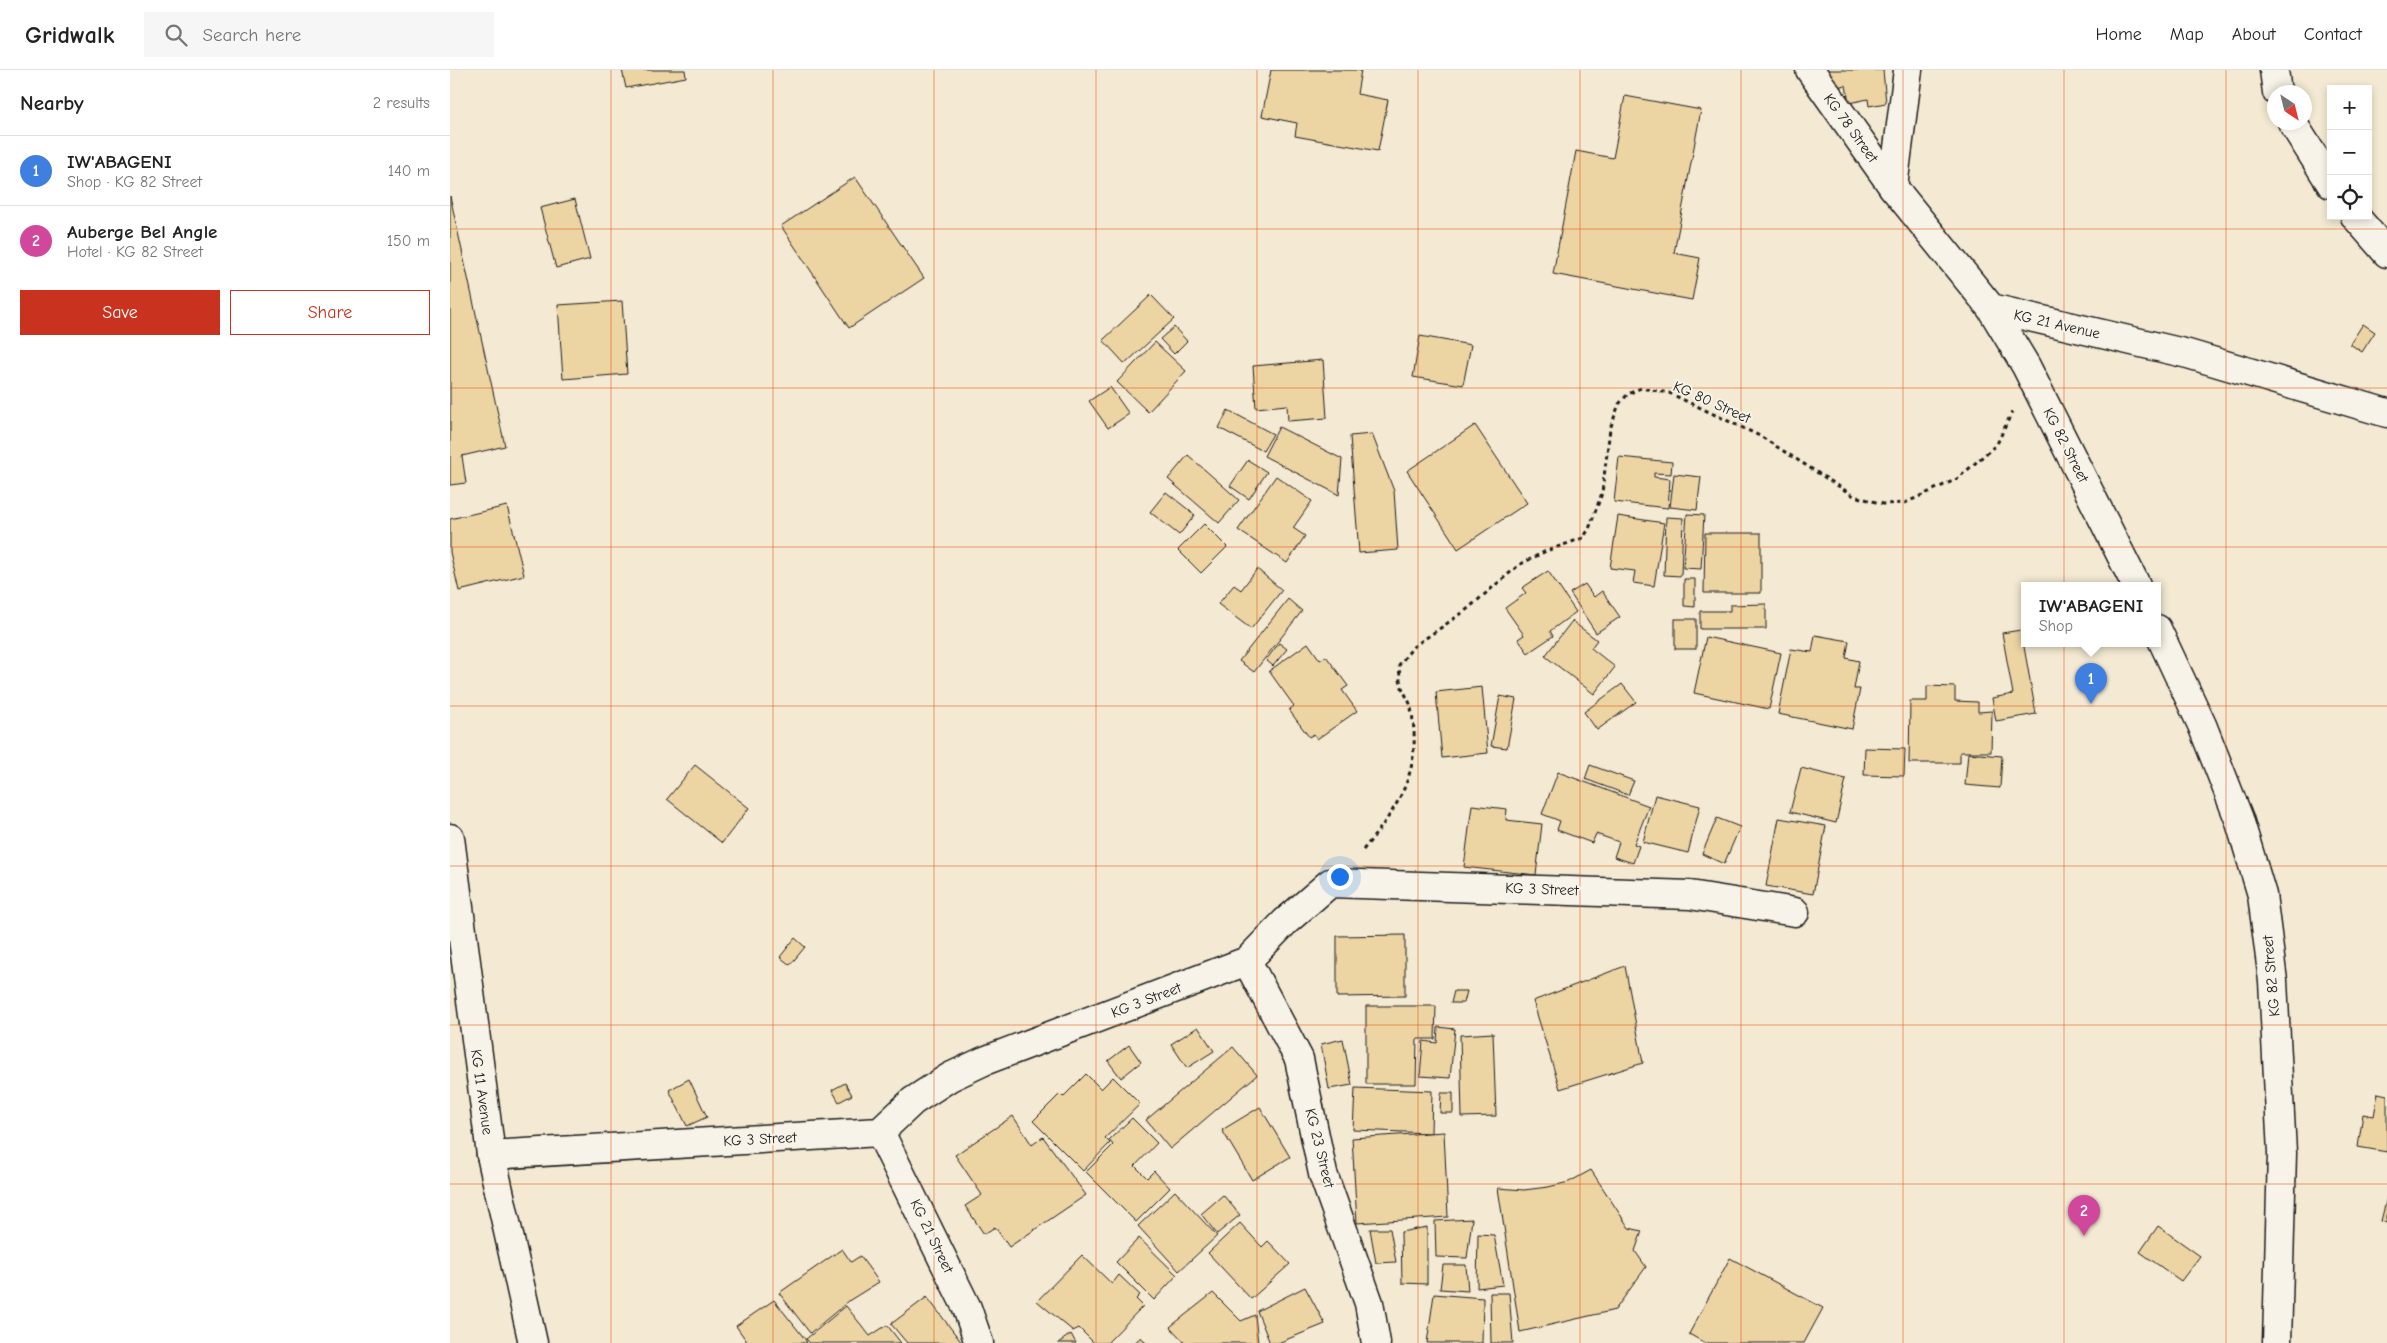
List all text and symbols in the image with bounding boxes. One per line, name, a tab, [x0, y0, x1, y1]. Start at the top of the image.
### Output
search box	[144, 12, 494, 57]
text: Gridwalk	[25, 21, 114, 49]
icon: search	[162, 21, 190, 49]
text: Search here	[202, 24, 301, 46]
text: Home	[2095, 24, 2142, 45]
text: Map	[2170, 24, 2204, 45]
text: About	[2232, 24, 2276, 45]
text: Contact	[2304, 24, 2362, 45]
north arrow	[2267, 85, 2312, 130]
map controls	[2327, 85, 2372, 220]
button: +	[2327, 85, 2372, 130]
street label: KG 78 Street	[1820, 90, 1882, 167]
text: Nearby	[20, 91, 84, 115]
text: 2 results	[373, 94, 430, 112]
button: −	[2327, 130, 2372, 175]
text: IW'ABAGENI	[67, 151, 172, 173]
text: 1	[33, 162, 39, 180]
text: 140 m	[388, 162, 430, 180]
text: Shop · KG 82 Street	[67, 173, 202, 191]
button: locate	[2327, 175, 2372, 220]
text: Auberge Bel Angle	[67, 221, 217, 243]
text: 2	[32, 232, 40, 250]
text: 150 m	[387, 232, 430, 250]
text: Hotel · KG 82 Street	[67, 243, 203, 261]
button: Save	[20, 290, 220, 335]
button: Share	[230, 290, 430, 335]
street label: KG 21 Avenue	[2012, 305, 2102, 343]
street label: KG 80 Street	[1670, 377, 1754, 427]
street label: KG 82 Street	[2039, 405, 2093, 486]
popup	[2021, 582, 2161, 647]
text: IW'ABAGENI	[2039, 595, 2143, 617]
text: Shop	[2039, 617, 2073, 635]
pin: 1	[2075, 663, 2107, 704]
your location	[1327, 864, 1353, 890]
street label: KG 3 Street	[1505, 879, 1580, 899]
street label: KG 82 Street	[2258, 934, 2284, 1017]
street label: KG 3 Street	[1108, 978, 1184, 1022]
street label: KG 11 Avenue	[467, 1048, 497, 1136]
street label: KG 23 Street	[1301, 1106, 1339, 1190]
street label: KG 3 Street	[723, 1128, 798, 1150]
pin: 2	[2068, 1195, 2100, 1236]
street label: KG 21 Street	[906, 1196, 958, 1276]

